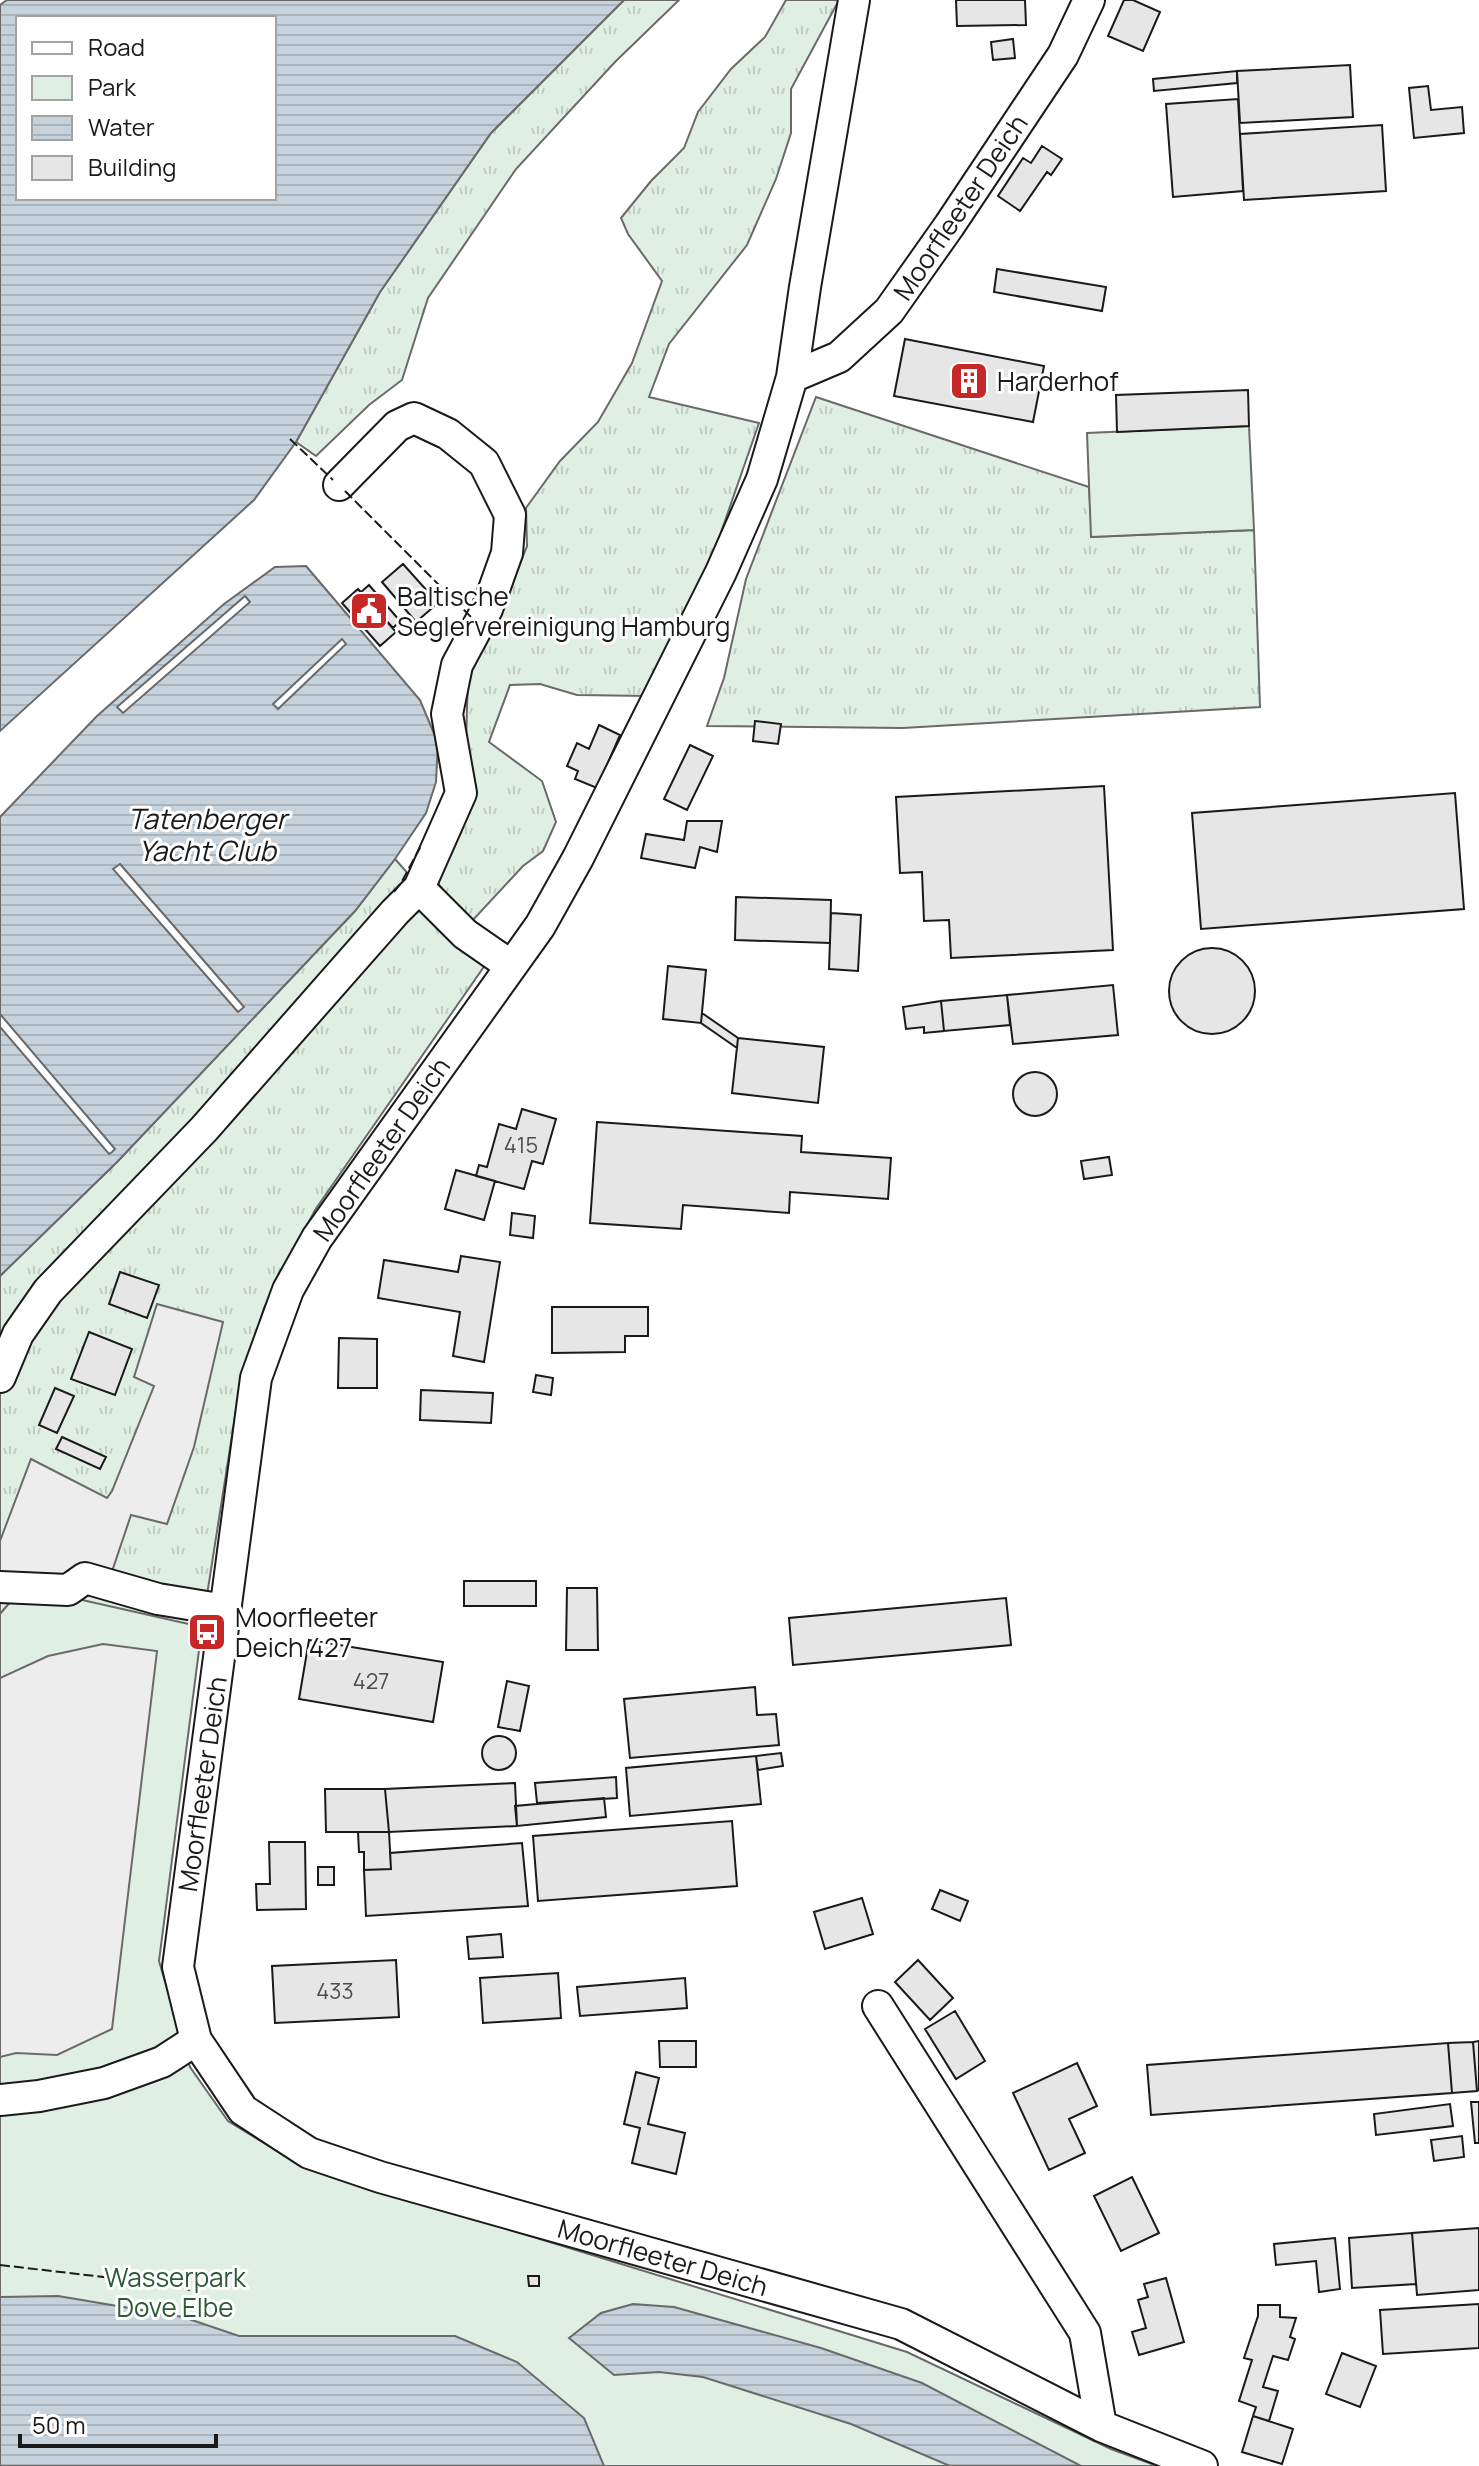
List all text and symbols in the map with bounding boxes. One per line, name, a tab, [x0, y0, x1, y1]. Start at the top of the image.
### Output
legend	[16, 16, 276, 200]
text: Road	[88, 30, 145, 63]
text: Park	[88, 70, 137, 103]
street label: Moorfleeter Deich	[884, 107, 1036, 307]
text: Water	[88, 110, 155, 143]
text: Building	[88, 150, 176, 183]
building icon: Harderhof	[948, 360, 990, 402]
place label: Harderhof	[997, 363, 1118, 399]
place label: Baltische Seglervereinigung Hamburg	[397, 578, 730, 644]
public building icon: Baltische Seglervereinigung Hamburg	[348, 590, 390, 632]
water label: Tatenberger Yacht Club	[127, 799, 290, 869]
street label: Moorfleeter Deich	[304, 1050, 458, 1248]
house number: 415	[504, 1130, 538, 1160]
place label: Moorfleeter Deich 427	[235, 1599, 378, 1665]
bus stop icon: Moorfleeter Deich 427	[186, 1611, 228, 1653]
house number: 427	[353, 1666, 389, 1696]
street label: Moorfleeter Deich	[169, 1674, 235, 1894]
house number: 433	[316, 1976, 354, 2006]
street label: Moorfleeter Deich	[554, 2210, 772, 2304]
park label: Wasserpark Dove Elbe	[104, 2259, 247, 2325]
scale bar	[20, 2398, 216, 2448]
text: 50 m	[32, 2408, 86, 2441]

